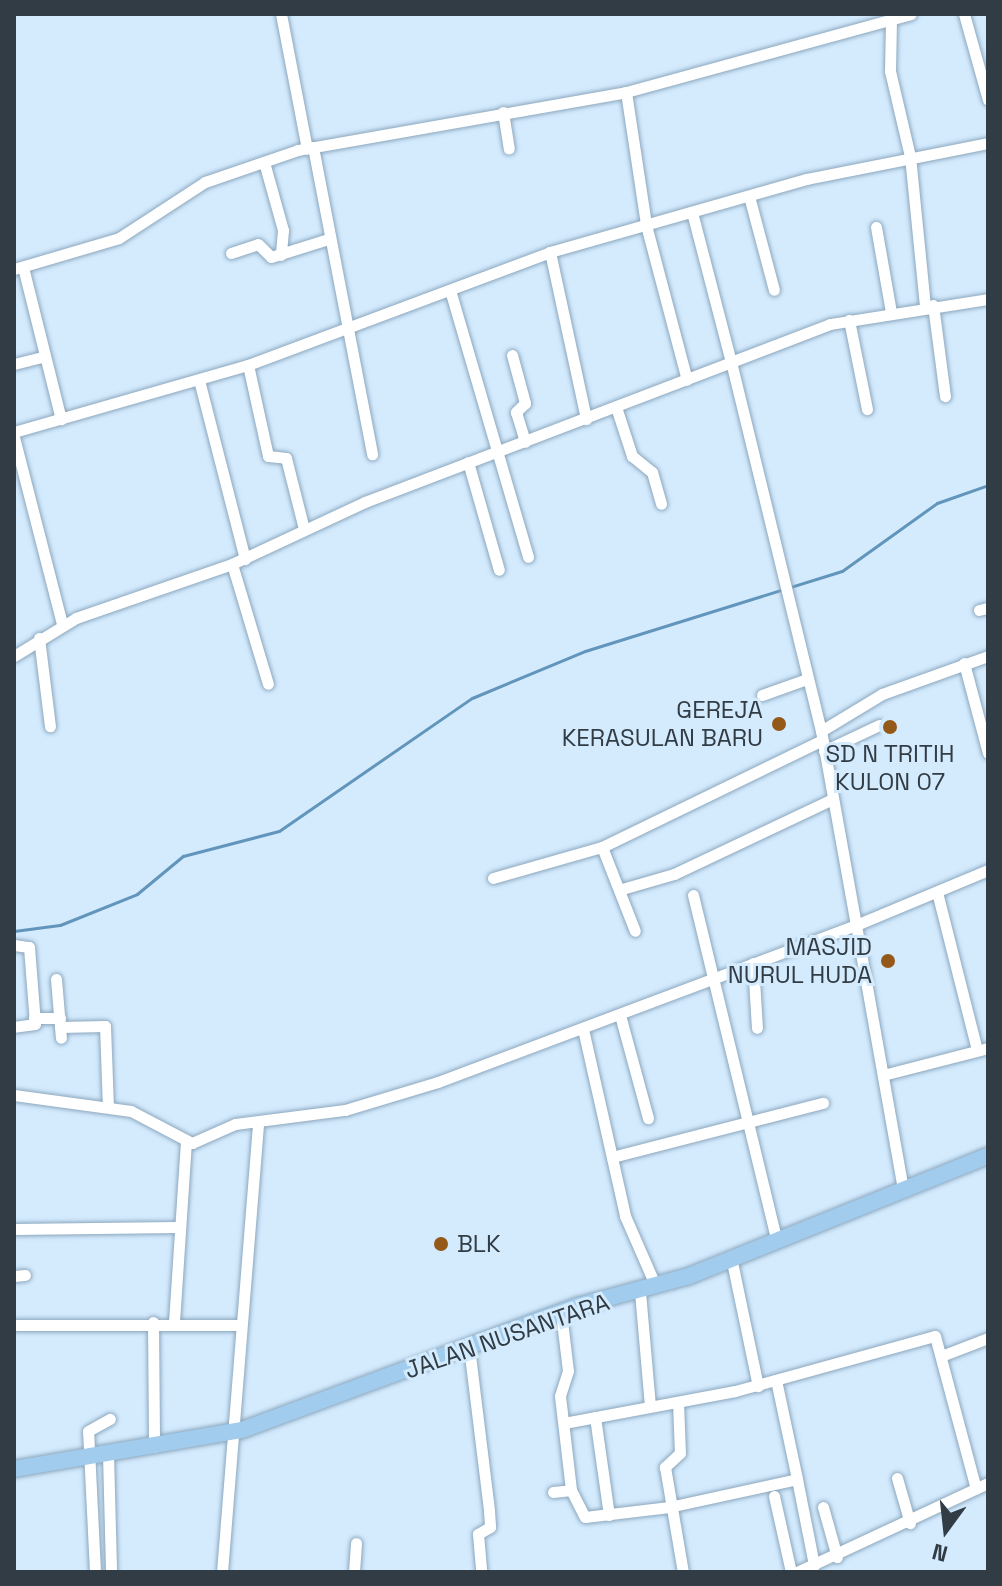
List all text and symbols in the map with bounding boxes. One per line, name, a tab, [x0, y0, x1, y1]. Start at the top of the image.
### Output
place label: GEREJA KERASULAN BARU	[562, 696, 763, 752]
marker: GEREJA KERASULAN BARU	[770, 715, 788, 733]
marker: SD N TRITIH KULON 07	[881, 718, 899, 736]
place label: SD N TRITIH KULON 07	[825, 740, 955, 796]
place label: MASJID NURUL HUDA	[727, 933, 872, 989]
marker: MASJID NURUL HUDA	[879, 952, 897, 970]
place label: BLK	[457, 1230, 501, 1258]
marker: BLK	[432, 1235, 450, 1253]
street label: JALAN NUSANTARA	[401, 1288, 613, 1384]
north arrow	[906, 1490, 986, 1570]
text: N	[929, 1538, 951, 1569]

